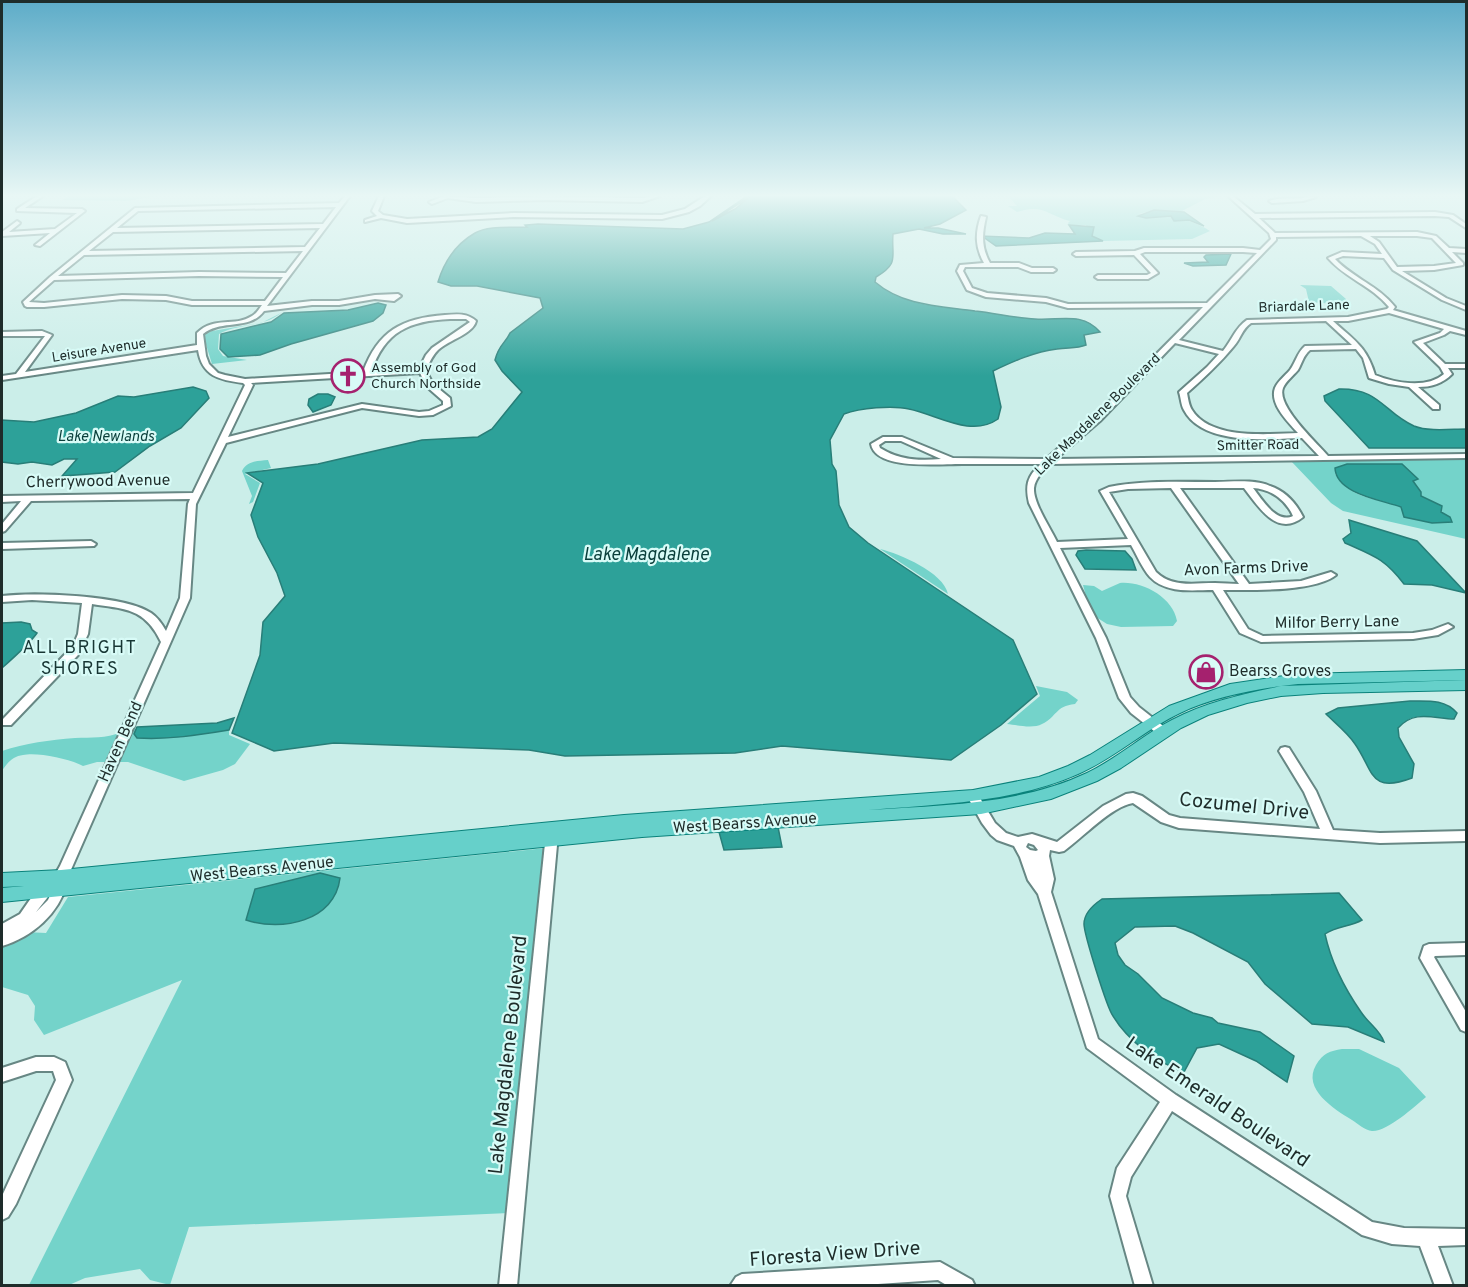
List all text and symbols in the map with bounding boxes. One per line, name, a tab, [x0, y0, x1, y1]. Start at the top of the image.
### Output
street label: Briardale Lane	[1258, 297, 1350, 317]
street label: Leisure Avenue	[51, 335, 147, 367]
street label: Lake Magdalene Boulevard	[1032, 351, 1164, 479]
church icon: Assembly of God Church Northside	[330, 358, 366, 394]
place label: Assembly of God Church Northside	[371, 360, 481, 393]
water label: Lake Newlands	[58, 428, 155, 447]
street label: Smitter Road	[1216, 437, 1300, 455]
street label: Cherrywood Avenue	[26, 471, 170, 493]
water label: Lake Magdalene	[583, 544, 710, 567]
street label: Avon Farms Drive	[1183, 557, 1309, 581]
street label: Milfor Berry Lane	[1275, 612, 1399, 634]
district label: ALL BRIGHT SHORES	[22, 637, 138, 681]
shop icon: Bearss Groves	[1188, 654, 1224, 690]
place label: Bearss Groves	[1229, 662, 1331, 682]
street label: Haven Bend	[94, 698, 148, 786]
street label: Cozumel Drive	[1178, 787, 1310, 827]
street label: West Bearss Avenue	[672, 809, 818, 839]
street label: West Bearss Avenue	[189, 853, 335, 887]
street label: Lake Magdalene Boulevard	[484, 934, 534, 1176]
street label: Lake Emerald Boulevard	[1120, 1032, 1314, 1174]
street label: Floresta View Drive	[749, 1236, 921, 1274]

